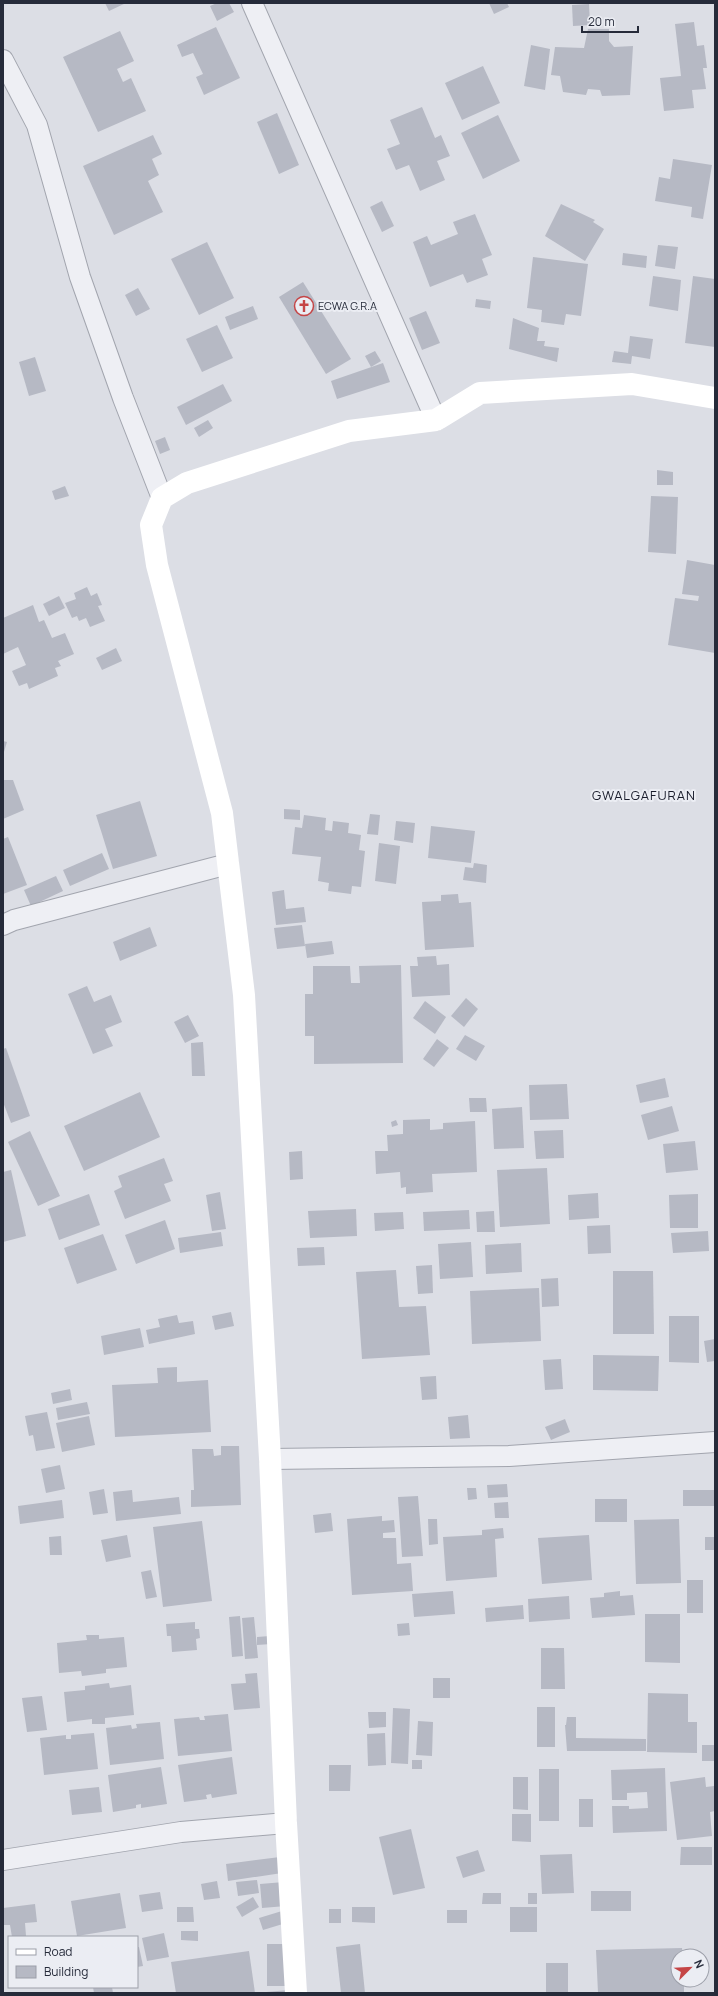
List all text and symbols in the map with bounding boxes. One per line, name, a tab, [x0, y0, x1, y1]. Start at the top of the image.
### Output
scale bar	[582, 8, 638, 34]
text: 20 m	[588, 13, 615, 30]
church icon: ECWA G.R.A	[293, 295, 315, 317]
place label: ECWA G.R.A	[318, 298, 377, 313]
district label: GWALGAFURAN	[592, 786, 696, 804]
legend	[8, 1936, 138, 1988]
text: Road	[44, 1943, 72, 1960]
north arrow	[670, 1948, 710, 1988]
text: N	[691, 1957, 708, 1970]
text: Building	[44, 1963, 88, 1980]

